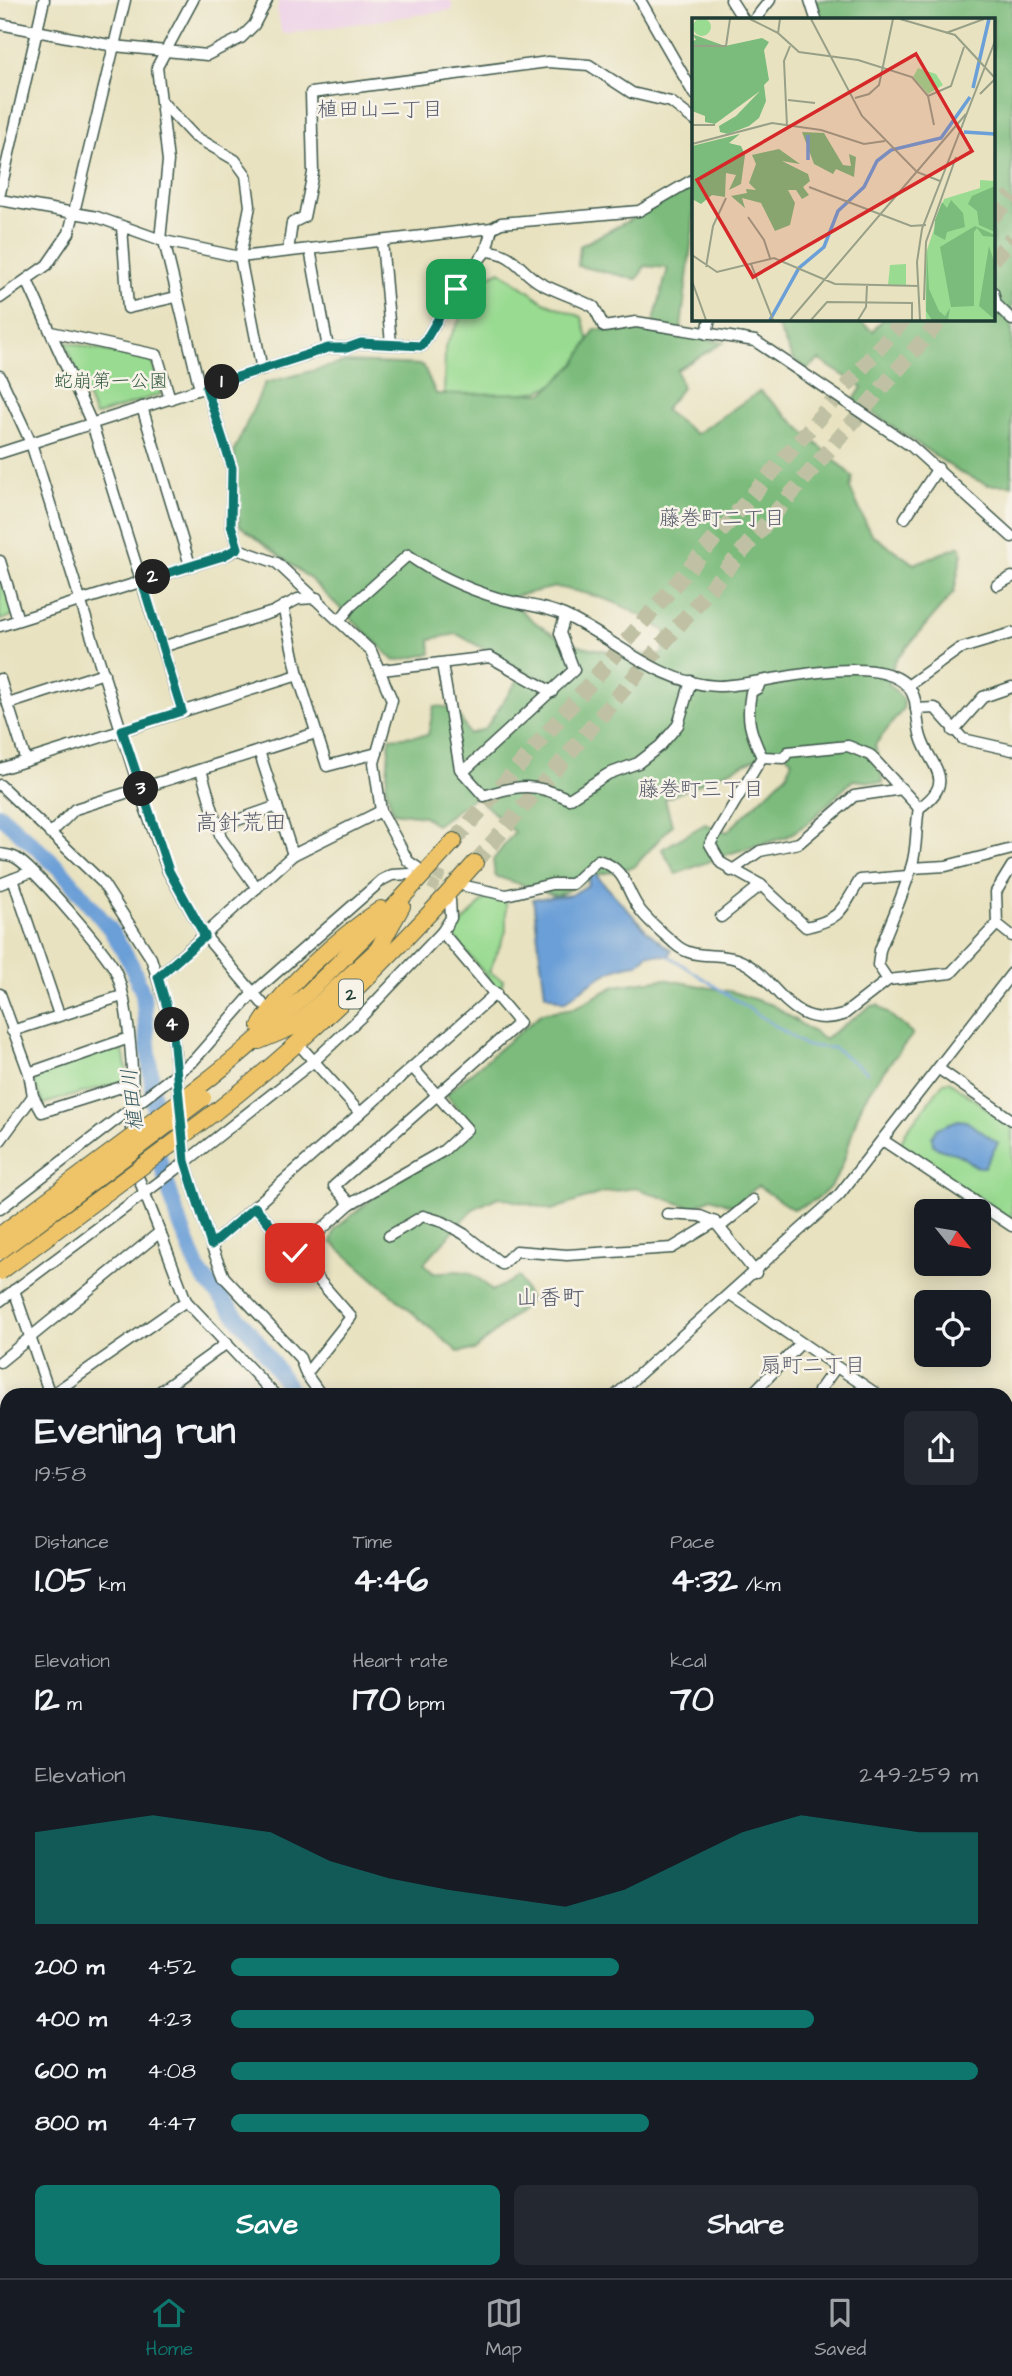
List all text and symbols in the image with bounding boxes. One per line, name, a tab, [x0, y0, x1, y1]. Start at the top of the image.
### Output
inset map	[692, 18, 995, 320]
district label: 植田山二丁目	[317, 95, 443, 124]
pin	[426, 259, 486, 319]
icon: arrive	[437, 270, 475, 308]
pin: 1	[204, 364, 240, 400]
park label: 蛇崩第一公園	[54, 368, 168, 395]
text: 1	[220, 368, 223, 395]
district label: 藤巻町二丁目	[659, 504, 785, 533]
pin: 2	[136, 560, 170, 594]
text: 2	[147, 563, 158, 590]
pin: 3	[124, 772, 158, 806]
text: 3	[136, 775, 145, 802]
district label: 藤巻町三丁目	[638, 775, 764, 804]
district label: 高針荒田	[195, 807, 287, 839]
road number: 2	[339, 979, 363, 1009]
pin: 4	[154, 1007, 190, 1042]
text: 4	[165, 1011, 178, 1038]
water label: 植田川	[115, 1067, 150, 1133]
north arrow	[914, 1199, 990, 1276]
map controls	[914, 1199, 991, 1367]
pin	[265, 1223, 325, 1283]
icon: check	[276, 1234, 314, 1272]
district label: 山香町	[516, 1282, 585, 1314]
button: locate	[914, 1290, 991, 1367]
district label: 扇町二丁目	[761, 1351, 866, 1380]
text: Evening run	[35, 1406, 236, 1458]
button: share	[904, 1411, 978, 1485]
text: 19:58	[35, 1458, 86, 1490]
text: Distance	[35, 1529, 109, 1556]
text: Time	[353, 1529, 392, 1556]
text: Pace	[670, 1529, 714, 1556]
text: 1.05	[35, 1556, 91, 1605]
text: 4:46	[353, 1556, 428, 1605]
text: 4:32	[670, 1556, 738, 1605]
text: km	[91, 1572, 125, 1599]
text: /km	[738, 1572, 781, 1599]
text: Elevation	[35, 1648, 110, 1675]
text: Heart rate	[353, 1648, 448, 1675]
text: kcal	[670, 1648, 707, 1675]
text: 12	[35, 1675, 60, 1724]
text: 170	[353, 1675, 401, 1724]
text: 70	[670, 1675, 714, 1724]
text: m	[60, 1691, 82, 1718]
text: bpm	[401, 1691, 444, 1718]
text: Elevation	[35, 1759, 126, 1791]
text: 249–259 m	[859, 1759, 978, 1791]
text: 200 m	[35, 1951, 104, 1983]
text: 4:52	[147, 1951, 196, 1983]
text: 400 m	[35, 2003, 107, 2035]
text: 4:23	[147, 2003, 191, 2035]
text: 600 m	[35, 2055, 106, 2087]
text: 4:08	[147, 2055, 196, 2087]
text: 800 m	[35, 2107, 106, 2139]
text: 4:47	[147, 2107, 196, 2139]
button: Save	[35, 2185, 500, 2265]
button: Share	[514, 2185, 978, 2265]
tab: Home	[146, 2294, 193, 2363]
tab: Map	[485, 2294, 523, 2363]
tab: Saved	[814, 2294, 866, 2363]

